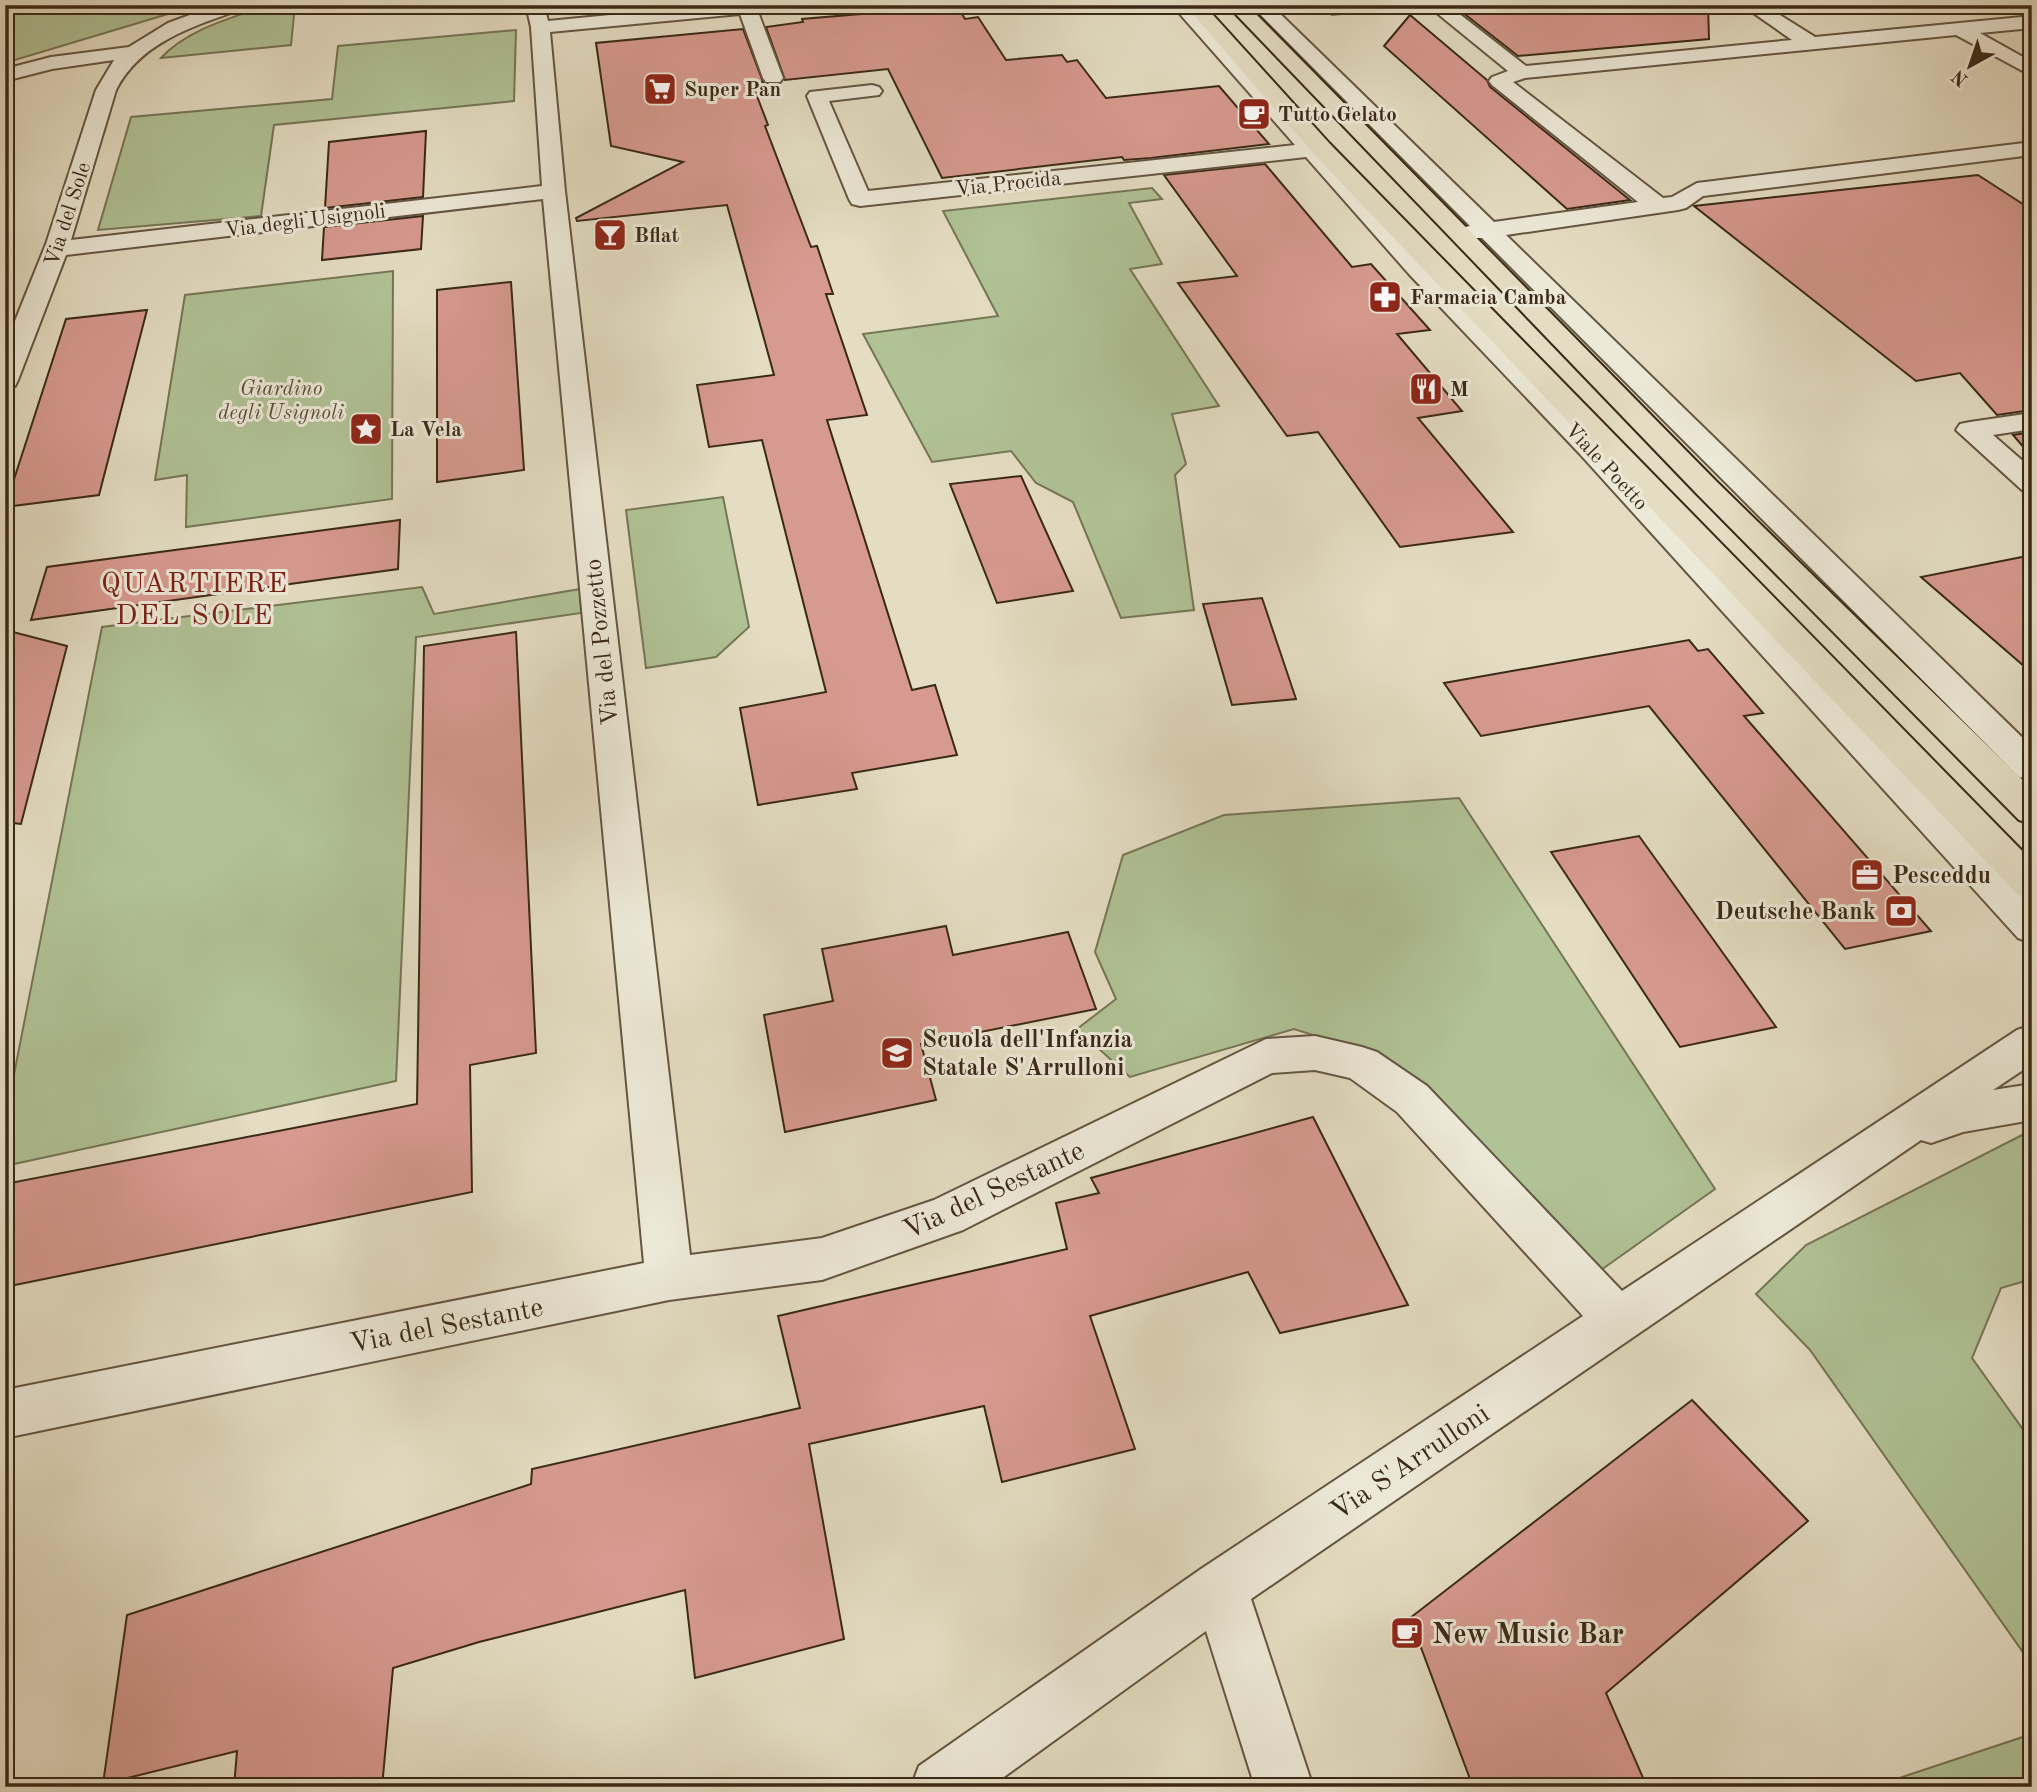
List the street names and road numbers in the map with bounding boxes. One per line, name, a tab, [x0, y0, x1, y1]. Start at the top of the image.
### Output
street label: Via del Sole	[42, 160, 95, 269]
street label: Via Procida	[954, 168, 1062, 201]
street label: Via degli Usignoli	[224, 201, 387, 242]
street label: Viale Poetto	[1560, 419, 1651, 515]
street label: Via del Pozzetto	[582, 557, 624, 726]
street label: Via del Sestante	[899, 1138, 1089, 1246]
street label: Via del Sestante	[348, 1294, 546, 1359]
street label: Via S'Arrulloni	[1326, 1400, 1495, 1527]

